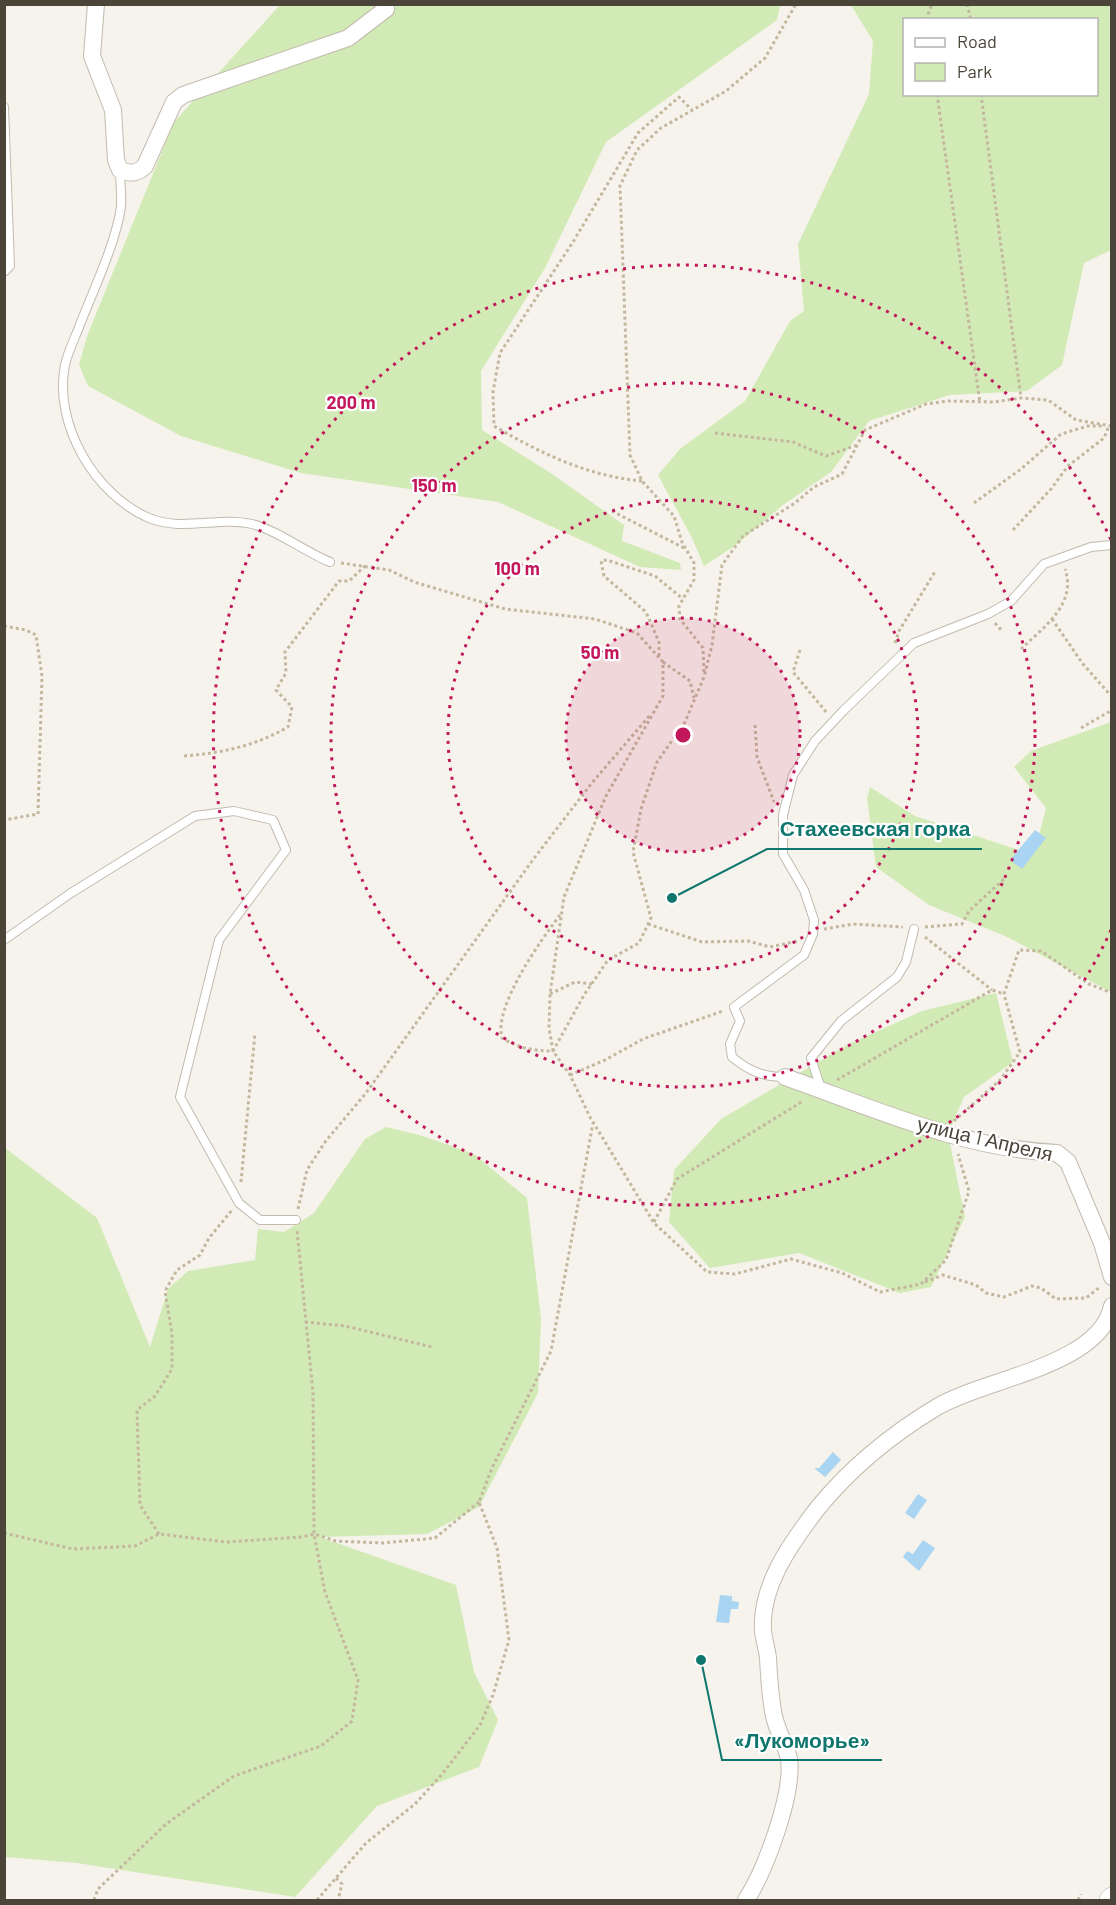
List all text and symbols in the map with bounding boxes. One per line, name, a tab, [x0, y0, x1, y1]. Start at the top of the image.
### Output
legend	[903, 18, 1098, 96]
text: Road	[957, 30, 997, 52]
text: Park	[957, 60, 992, 82]
text: 200 m	[326, 391, 376, 413]
text: 150 m	[412, 474, 456, 496]
text: 100 m	[494, 557, 540, 579]
text: 50 m	[581, 641, 619, 663]
centre of rings	[673, 725, 693, 745]
callout: Стахеевская горка	[767, 810, 982, 849]
text: Стахеевская горка	[780, 815, 971, 840]
street label: улица 1 Апреля	[915, 1111, 1055, 1165]
callout: «Лукоморье»	[722, 1721, 882, 1760]
text: «Лукоморье»	[734, 1727, 870, 1752]

